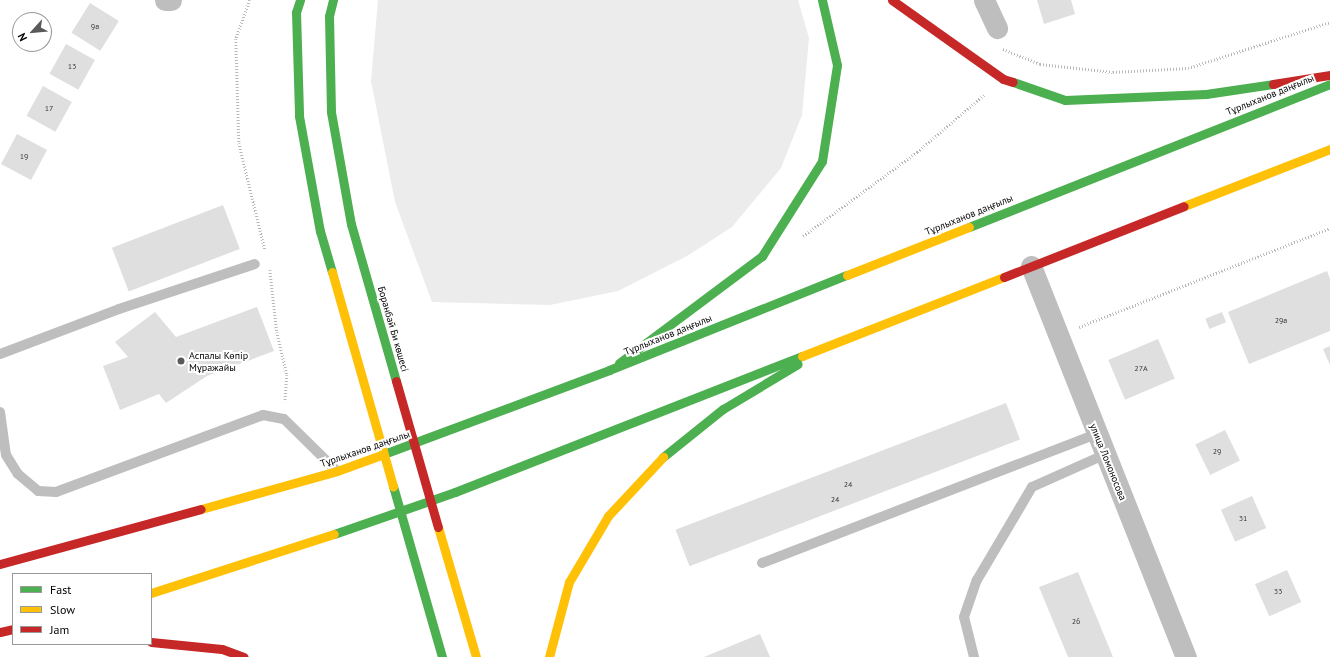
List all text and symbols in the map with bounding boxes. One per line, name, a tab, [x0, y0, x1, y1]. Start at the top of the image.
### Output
north arrow	[12, 12, 52, 52]
house number: 9а	[91, 22, 99, 32]
text: N	[14, 31, 30, 43]
house number: 13	[68, 62, 76, 72]
street label: Тұрлыханов даңғылы	[1224, 72, 1316, 118]
house number: 17	[45, 104, 53, 114]
house number: 19	[20, 152, 28, 162]
street label: Тұрлыханов даңғылы	[923, 192, 1015, 238]
street label: Боранбай Би көшесі	[375, 285, 411, 373]
street label: Тұрлыханов даңғылы	[622, 312, 714, 358]
house number: 29а	[1275, 316, 1287, 326]
place label: Аспалы Көпір Мұражайы	[189, 349, 248, 372]
marker: Аспалы Көпір Мұражайы	[176, 356, 186, 366]
house number: 27А	[1134, 364, 1148, 374]
street label: улица Ломоносова	[1087, 422, 1129, 502]
street label: Тұрлыханов даңғылы	[319, 428, 411, 470]
house number: 29	[1213, 447, 1221, 457]
house number: 24	[844, 480, 852, 490]
house number: 24	[831, 495, 839, 505]
house number: 31	[1239, 514, 1247, 524]
legend	[12, 573, 152, 645]
text: Fast	[50, 582, 71, 597]
house number: 33	[1274, 587, 1282, 597]
text: Slow	[50, 602, 75, 617]
house number: 26	[1072, 617, 1080, 627]
text: Jam	[50, 622, 69, 637]

